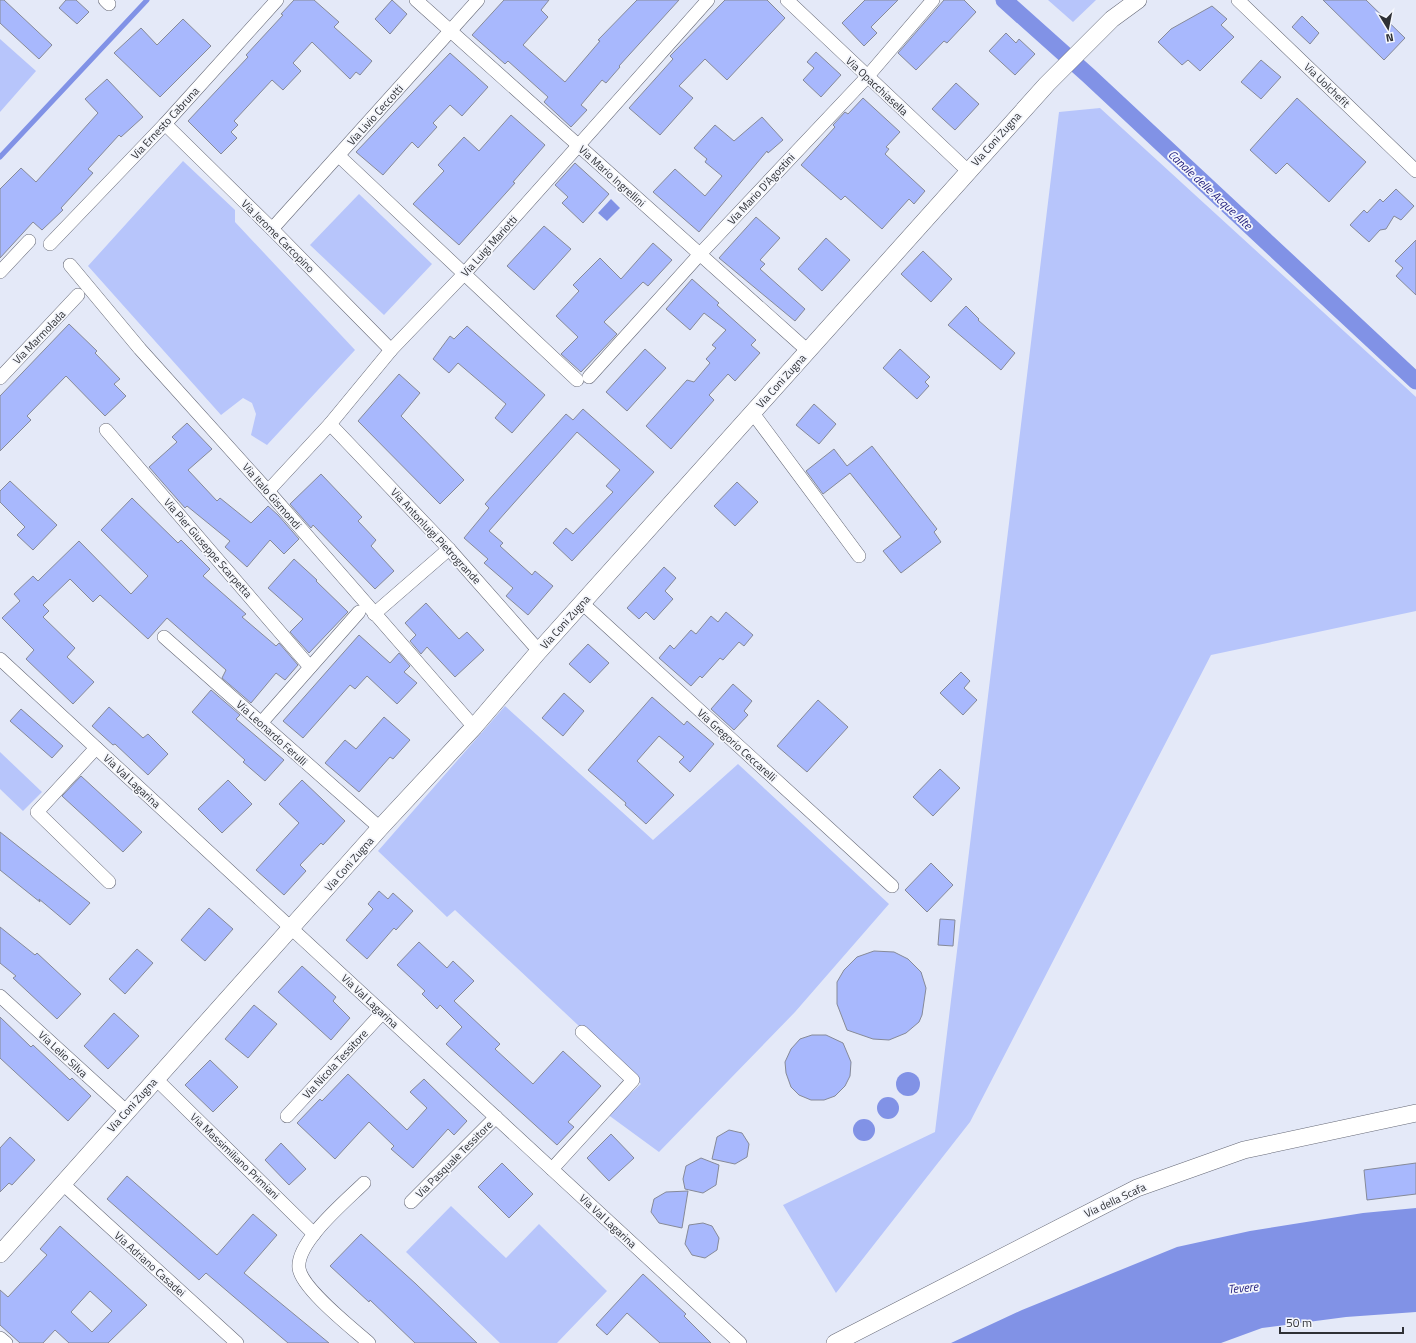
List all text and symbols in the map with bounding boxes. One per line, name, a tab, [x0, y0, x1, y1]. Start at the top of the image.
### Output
north arrow	[1368, 8, 1408, 48]
text: N	[1385, 29, 1395, 46]
street label: Via Opacchiasella	[842, 53, 912, 119]
street label: Via Uolchefit	[1300, 59, 1354, 111]
street label: Via Livio Ceccotti	[343, 81, 407, 149]
street label: Via Ernesto Cabruna	[127, 83, 203, 163]
street label: Via Coni Zugna	[967, 108, 1025, 170]
street label: Via Mario Ingrellini	[575, 142, 649, 210]
water label: Canale delle Acque Alte	[1164, 145, 1258, 235]
street label: Via Mario D'Agostini	[724, 150, 798, 228]
street label: Via Jerome Carcopino	[238, 196, 318, 276]
street label: Via Luigi Mariotti	[457, 212, 521, 280]
street label: Via Marmolada	[9, 306, 69, 368]
street label: Via Coni Zugna	[752, 350, 810, 412]
street label: Via Italo Gismondi	[239, 459, 305, 533]
street label: Via Antonluigi Pietrogrande	[387, 484, 485, 588]
street label: Via Pier Giuseppe Scarpetta	[160, 495, 256, 602]
street label: Via Coni Zugna	[536, 591, 594, 653]
street label: Via Leonardo Ferulli	[233, 697, 311, 769]
street label: Via Gregorio Ceccarelli	[694, 705, 780, 785]
street label: Via Val Lagarina	[100, 750, 164, 812]
street label: Via Coni Zugna	[321, 833, 378, 895]
street label: Via Val Lagarina	[338, 970, 402, 1032]
street label: Via Nicola Tessitore	[299, 1025, 372, 1102]
street label: Via Lelio Silva	[35, 1027, 92, 1081]
street label: Via Coni Zugna	[103, 1074, 161, 1136]
street label: Via Massimiliano Primiani	[187, 1109, 283, 1203]
street label: Via Pasquale Tessitore	[412, 1116, 497, 1201]
street label: Via della Scafa	[1081, 1178, 1149, 1221]
street label: Via Val Lagarina	[576, 1190, 640, 1252]
street label: Via Adriano Casadei	[111, 1228, 189, 1300]
water label: Tevere	[1227, 1276, 1260, 1299]
scale bar	[1280, 1309, 1403, 1335]
text: 50 m	[1286, 1313, 1312, 1332]

